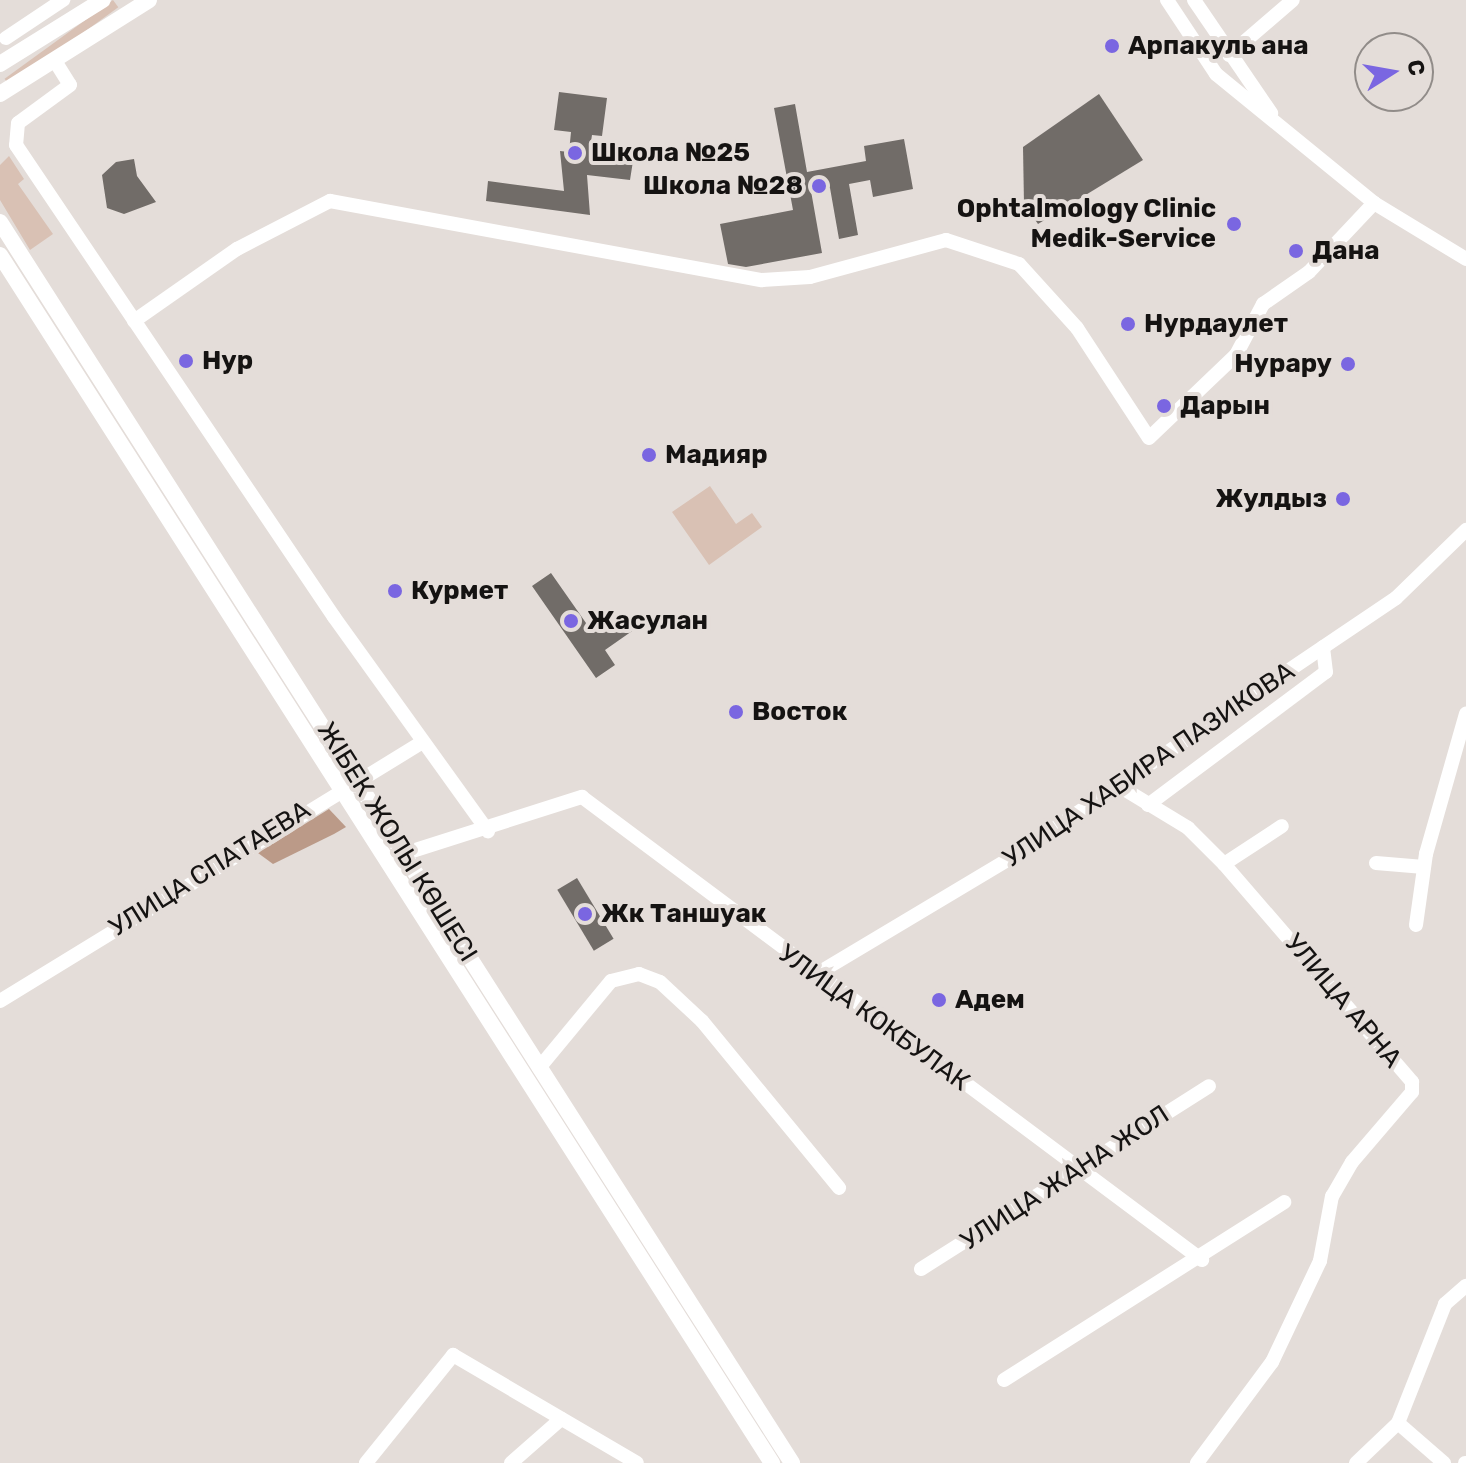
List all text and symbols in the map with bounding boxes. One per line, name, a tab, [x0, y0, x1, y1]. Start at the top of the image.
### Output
place label: Арпакуль ана	[1128, 30, 1309, 62]
north arrow	[1354, 32, 1434, 112]
marker: Арпакуль ана	[1103, 37, 1121, 55]
text: С	[1401, 58, 1431, 78]
place label: Школа №25	[591, 137, 750, 169]
marker: Школа №25	[566, 144, 584, 162]
place label: Школа №28	[643, 170, 803, 202]
marker: Школа №28	[810, 177, 828, 195]
place label: Ophtalmology Clinic Medik-Service	[956, 193, 1216, 254]
marker: Ophtalmology Clinic Medik-Service	[1223, 213, 1245, 235]
place label: Дана	[1312, 235, 1380, 267]
marker: Дана	[1287, 242, 1305, 260]
place label: Нурдаулет	[1144, 308, 1288, 340]
marker: Нурдаулет	[1119, 315, 1137, 333]
place label: Нур	[202, 345, 253, 377]
place label: Нурару	[1234, 348, 1332, 380]
marker: Нур	[177, 352, 195, 370]
marker: Нурару	[1339, 355, 1357, 373]
place label: Дарын	[1180, 390, 1270, 422]
marker: Дарын	[1155, 397, 1173, 415]
place label: Мадияр	[665, 439, 768, 471]
marker: Мадияр	[640, 446, 658, 464]
place label: Жулдыз	[1215, 483, 1327, 515]
marker: Жулдыз	[1334, 490, 1352, 508]
place label: Курмет	[411, 575, 508, 607]
marker: Курмет	[386, 582, 404, 600]
place label: Жасулан	[587, 605, 708, 637]
marker: Жасулан	[562, 612, 580, 630]
street label: УЛИЦА ХАБИРА ПАЗИКОВА	[997, 656, 1301, 874]
place label: Восток	[752, 696, 847, 728]
marker: Восток	[727, 703, 745, 721]
street label: ЖІБЕК ЖОЛЫ КӨШЕСІ	[310, 716, 484, 968]
street label: УЛИЦА СПАТАЕВА	[104, 794, 316, 944]
place label: Жк Таншуак	[601, 898, 766, 930]
marker: Жк Таншуак	[576, 905, 594, 923]
street label: УЛИЦА АРНА	[1278, 928, 1408, 1074]
street label: УЛИЦА КОКБУЛАК	[772, 938, 976, 1098]
place label: Адем	[955, 984, 1025, 1016]
marker: Адем	[930, 991, 948, 1009]
street label: УЛИЦА ЖАНА ЖОЛ	[955, 1099, 1175, 1257]

